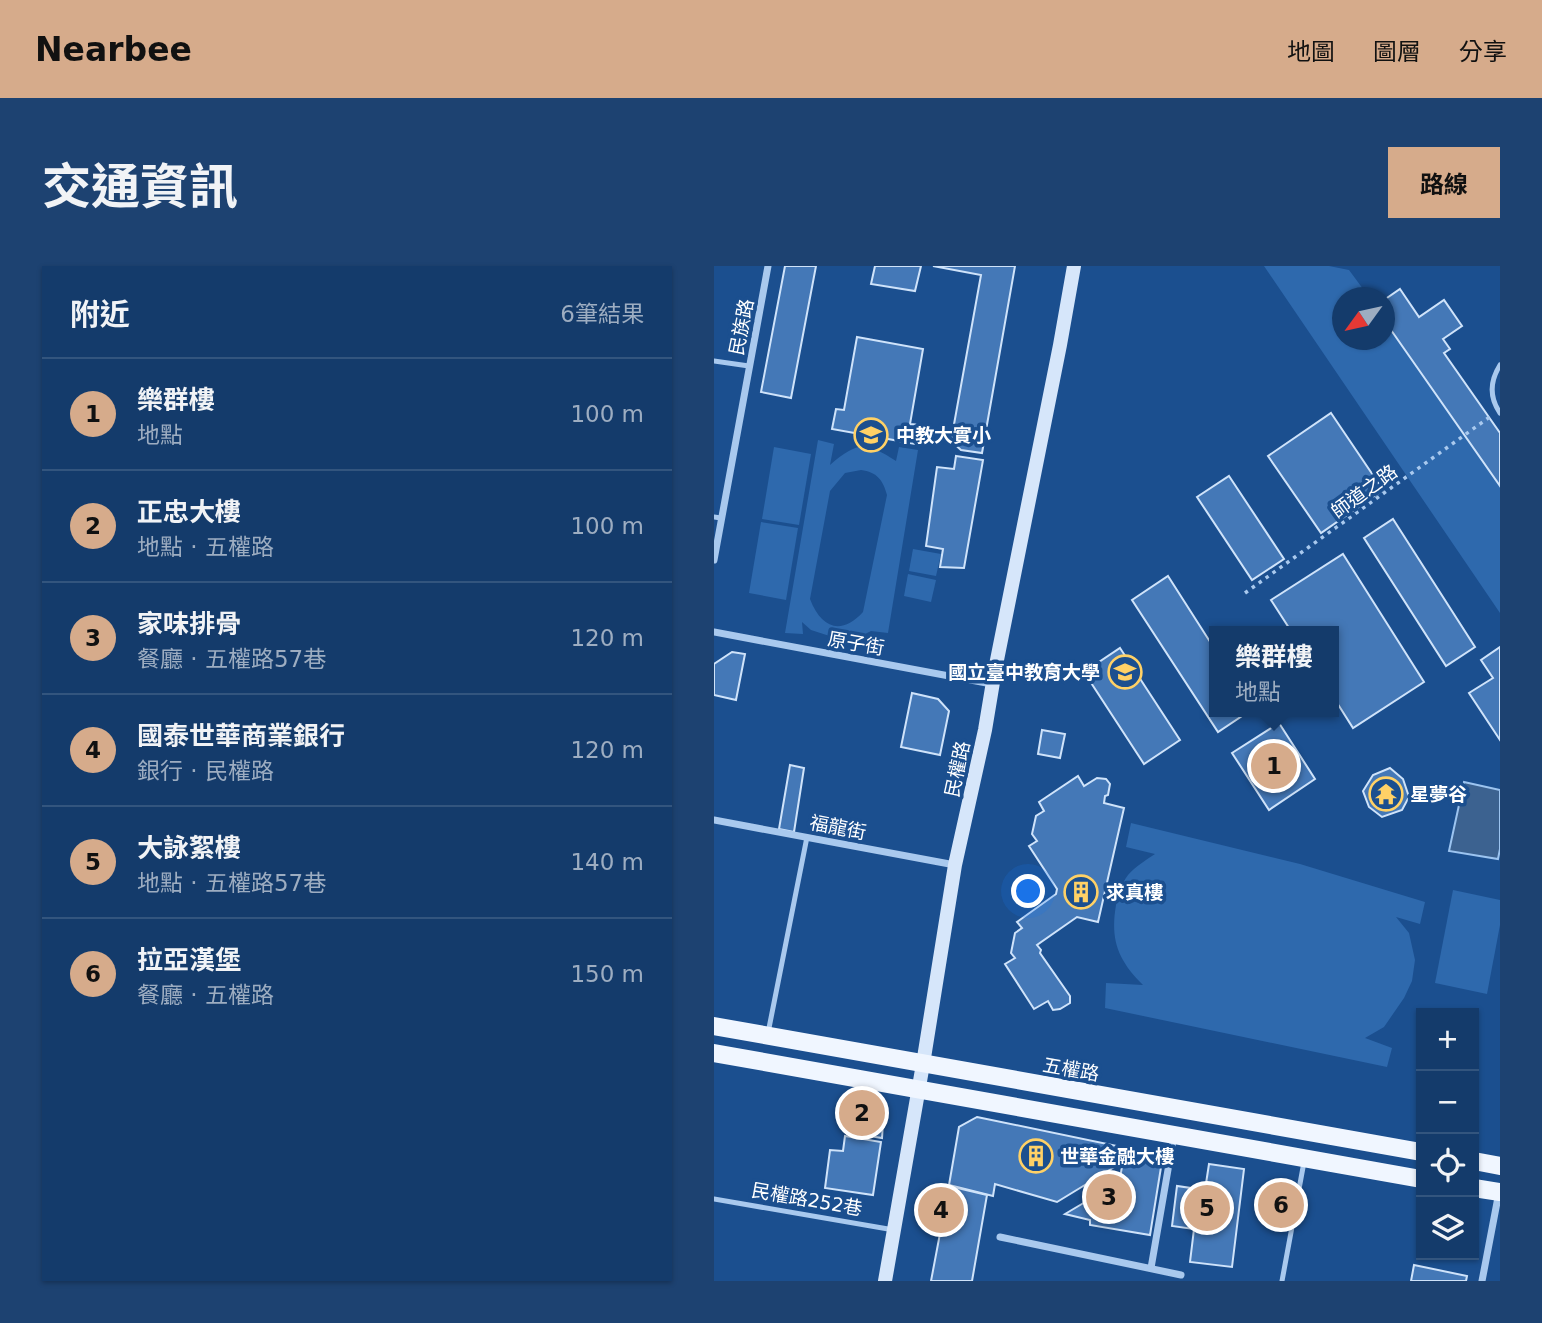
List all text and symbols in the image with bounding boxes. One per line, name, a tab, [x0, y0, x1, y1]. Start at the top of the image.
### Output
text: Nearbee	[35, 30, 192, 69]
text: 地圖	[1287, 38, 1335, 66]
text: 圖層	[1373, 38, 1421, 66]
text: 分享	[1459, 38, 1507, 66]
button: 路線	[1388, 147, 1500, 218]
text: 交通資訊	[42, 159, 238, 216]
north arrow	[1332, 287, 1395, 350]
text: 附近	[70, 297, 130, 332]
street label: 民族路	[725, 297, 757, 357]
text: 6筆結果	[560, 301, 644, 327]
text: 樂群樓	[137, 385, 215, 415]
text: 1	[85, 401, 101, 427]
text: 100 m	[570, 401, 644, 427]
school or university icon: 中教大實小	[852, 416, 890, 454]
text: 地點	[137, 422, 183, 448]
place label: 中教大實小	[896, 424, 991, 446]
street label: 師道之路	[1327, 460, 1401, 522]
text: 正忠大樓	[137, 497, 241, 527]
text: 2	[85, 513, 101, 539]
text: 100 m	[570, 513, 644, 539]
text: 地點 · 五權路	[137, 534, 274, 560]
text: 家味排骨	[137, 609, 241, 639]
text: 3	[85, 625, 101, 651]
text: 120 m	[570, 625, 644, 651]
popup	[1209, 626, 1339, 717]
street label: 原子街	[826, 627, 886, 659]
text: 樂群樓	[1235, 642, 1313, 672]
text: 餐廳 · 五權路57巷	[137, 646, 326, 672]
school or university icon: 國立臺中教育大學	[1106, 653, 1144, 691]
place label: 國立臺中教育大學	[948, 661, 1100, 683]
text: 地點	[1235, 679, 1281, 705]
text: 國泰世華商業銀行	[137, 721, 345, 751]
text: 4	[85, 737, 101, 763]
text: 120 m	[570, 737, 644, 763]
street label: 民權路	[940, 739, 974, 799]
pin: 1	[1251, 740, 1297, 792]
text: 銀行 · 民權路	[137, 758, 274, 784]
temple icon: 星夢谷	[1367, 775, 1405, 813]
place label: 星夢谷	[1410, 783, 1467, 805]
street label: 福龍街	[808, 811, 868, 843]
text: 大詠絮樓	[137, 833, 241, 863]
text: 5	[85, 849, 101, 875]
text: 140 m	[570, 849, 644, 875]
text: 地點 · 五權路57巷	[137, 870, 326, 896]
building icon: 求真樓	[1062, 873, 1100, 911]
your location	[1011, 874, 1045, 908]
place label: 求真樓	[1106, 881, 1163, 903]
text: 拉亞漢堡	[137, 945, 241, 975]
text: 6	[85, 961, 101, 987]
text: 150 m	[570, 961, 644, 987]
text: 餐廳 · 五權路	[137, 982, 274, 1008]
map controls	[1416, 1008, 1479, 1260]
button: +	[1416, 1008, 1479, 1071]
street label: 五權路	[1041, 1053, 1101, 1085]
button: −	[1416, 1071, 1479, 1134]
pin: 2	[839, 1087, 885, 1139]
button: locate	[1416, 1134, 1479, 1197]
building icon: 世華金融大樓	[1017, 1137, 1055, 1175]
place label: 世華金融大樓	[1060, 1145, 1174, 1167]
pin: 3	[1086, 1171, 1132, 1223]
street label: 民權路252巷	[750, 1178, 864, 1220]
pin: 6	[1258, 1179, 1304, 1231]
pin: 5	[1184, 1182, 1230, 1234]
pin: 4	[918, 1184, 964, 1236]
button: layers	[1416, 1197, 1479, 1260]

